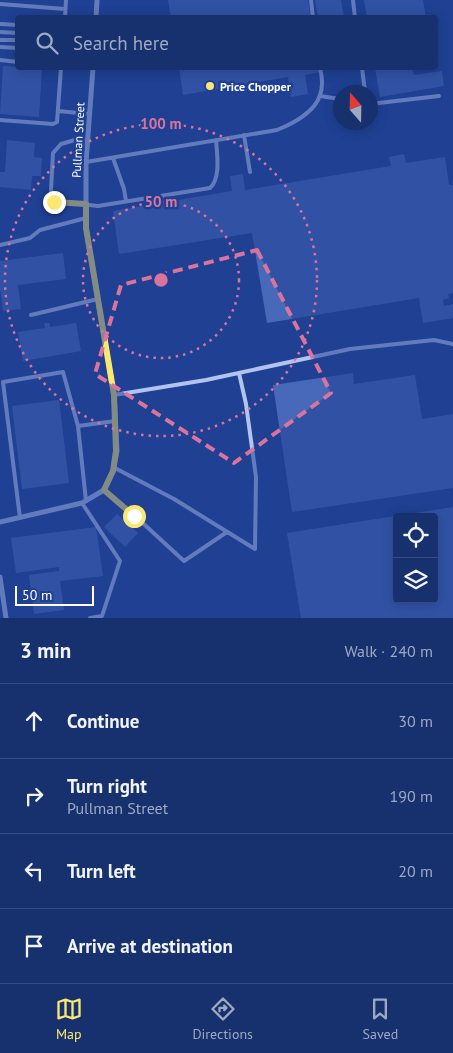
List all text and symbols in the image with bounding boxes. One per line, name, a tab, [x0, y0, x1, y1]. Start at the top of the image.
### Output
search box	[15, 15, 438, 70]
icon: search	[33, 29, 61, 57]
text: Search here	[73, 31, 169, 55]
place label: Price Chopper	[220, 79, 292, 94]
marker: Price Chopper	[204, 80, 216, 92]
north arrow	[333, 85, 378, 130]
street label: Pullman Street	[69, 102, 87, 178]
text: 100 m	[140, 114, 182, 133]
route end	[43, 191, 66, 214]
text: 50 m	[145, 192, 177, 211]
centre of rings	[152, 271, 170, 289]
route start	[123, 505, 146, 528]
map controls	[393, 513, 438, 603]
button: locate	[393, 513, 438, 558]
button: layers	[393, 558, 438, 603]
scale bar	[15, 583, 94, 606]
text: 50 m	[22, 586, 52, 604]
text: 3 min	[20, 637, 71, 664]
text: Walk · 240 m	[344, 641, 433, 661]
icon: ahead	[20, 707, 48, 735]
text: Continue	[67, 709, 139, 733]
text: 30 m	[398, 711, 433, 731]
text: Turn right	[67, 774, 147, 798]
icon: right	[20, 782, 48, 810]
text: 190 m	[390, 786, 433, 806]
text: Pullman Street	[67, 798, 168, 818]
icon: left	[20, 857, 48, 885]
text: Turn left	[67, 859, 136, 883]
text: 20 m	[398, 861, 433, 881]
icon: arrive	[20, 932, 48, 960]
text: Arrive at destination	[67, 934, 233, 958]
tab: Map	[55, 995, 83, 1043]
tab: Directions	[192, 995, 253, 1043]
tab: Saved	[363, 995, 398, 1043]

